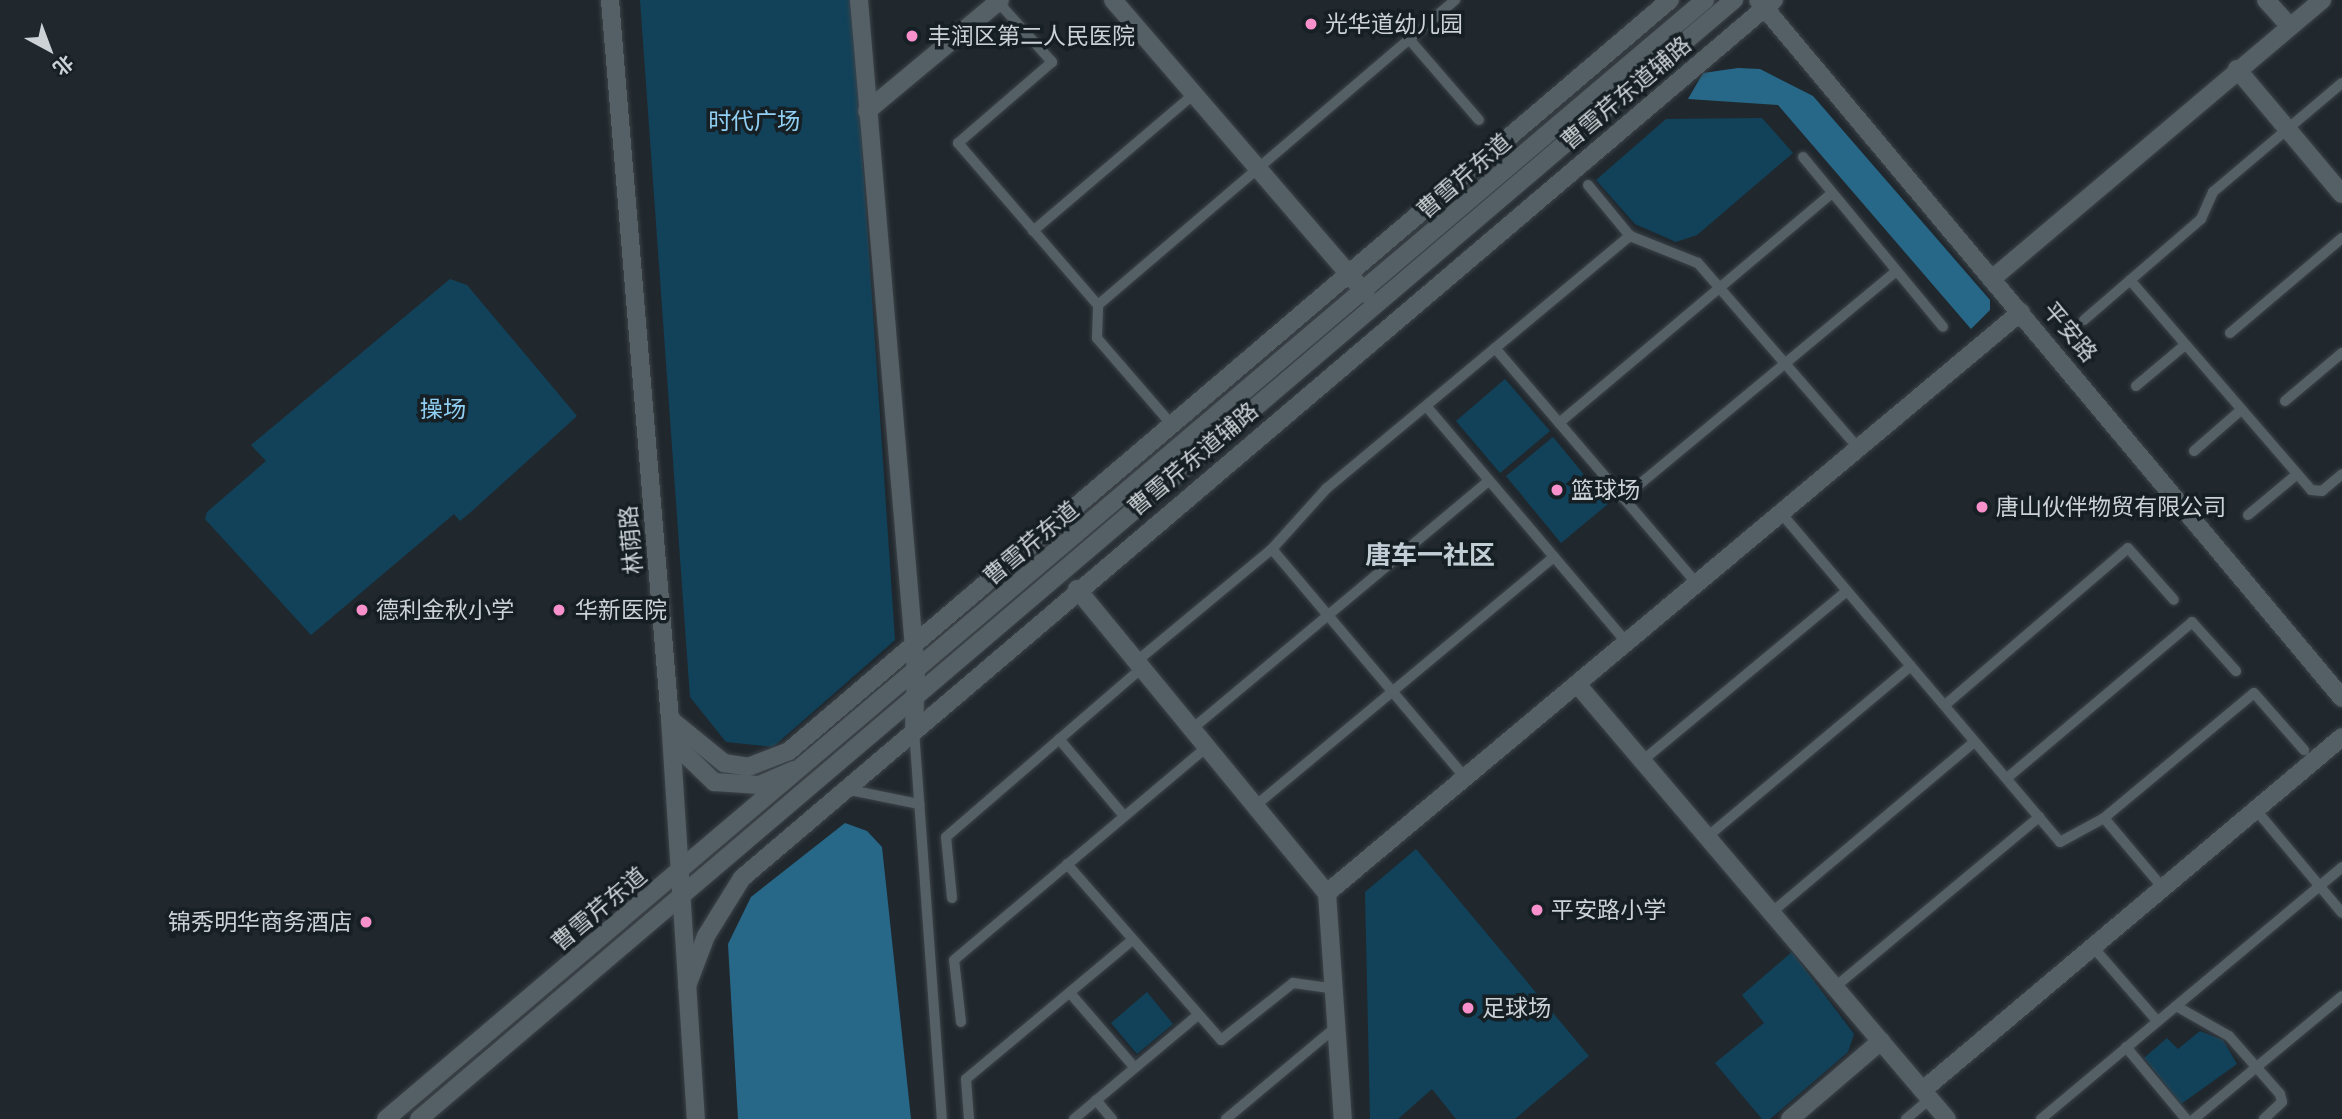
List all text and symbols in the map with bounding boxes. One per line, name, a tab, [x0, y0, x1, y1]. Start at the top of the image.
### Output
place label: 光华道幼儿园	[1325, 10, 1463, 38]
north arrow	[14, 14, 84, 84]
marker: 光华道幼儿园	[1303, 16, 1319, 32]
place label: 丰润区第二人民医院	[928, 22, 1135, 50]
marker: 丰润区第二人民医院	[902, 26, 922, 46]
street label: 曹雪芹东道辅路	[1555, 31, 1697, 155]
text: 北	[47, 49, 79, 82]
park label: 时代广场	[708, 107, 800, 135]
street label: 曹雪芹东道	[1412, 128, 1516, 224]
street label: 平安路	[2037, 297, 2103, 367]
park label: 操场	[420, 395, 466, 423]
street label: 曹雪芹东道辅路	[1122, 397, 1264, 521]
place label: 篮球场	[1571, 476, 1640, 504]
marker: 篮球场	[1549, 482, 1565, 498]
place label: 唐山伙伴物贸有限公司	[1996, 493, 2226, 521]
street label: 曹雪芹东道	[978, 495, 1084, 591]
marker: 唐山伙伴物贸有限公司	[1974, 499, 1990, 515]
street label: 林荫路	[614, 504, 648, 576]
district label: 唐车一社区	[1365, 540, 1495, 572]
place label: 德利金秋小学	[376, 596, 514, 624]
place label: 华新医院	[575, 596, 667, 624]
marker: 华新医院	[549, 600, 569, 620]
marker: 德利金秋小学	[354, 602, 370, 618]
street label: 曹雪芹东道	[546, 861, 652, 957]
place label: 平安路小学	[1551, 896, 1666, 924]
marker: 平安路小学	[1529, 902, 1545, 918]
place label: 锦秀明华商务酒店	[168, 908, 352, 936]
marker: 锦秀明华商务酒店	[358, 914, 374, 930]
place label: 足球场	[1482, 994, 1551, 1022]
marker: 足球场	[1460, 1000, 1476, 1016]

